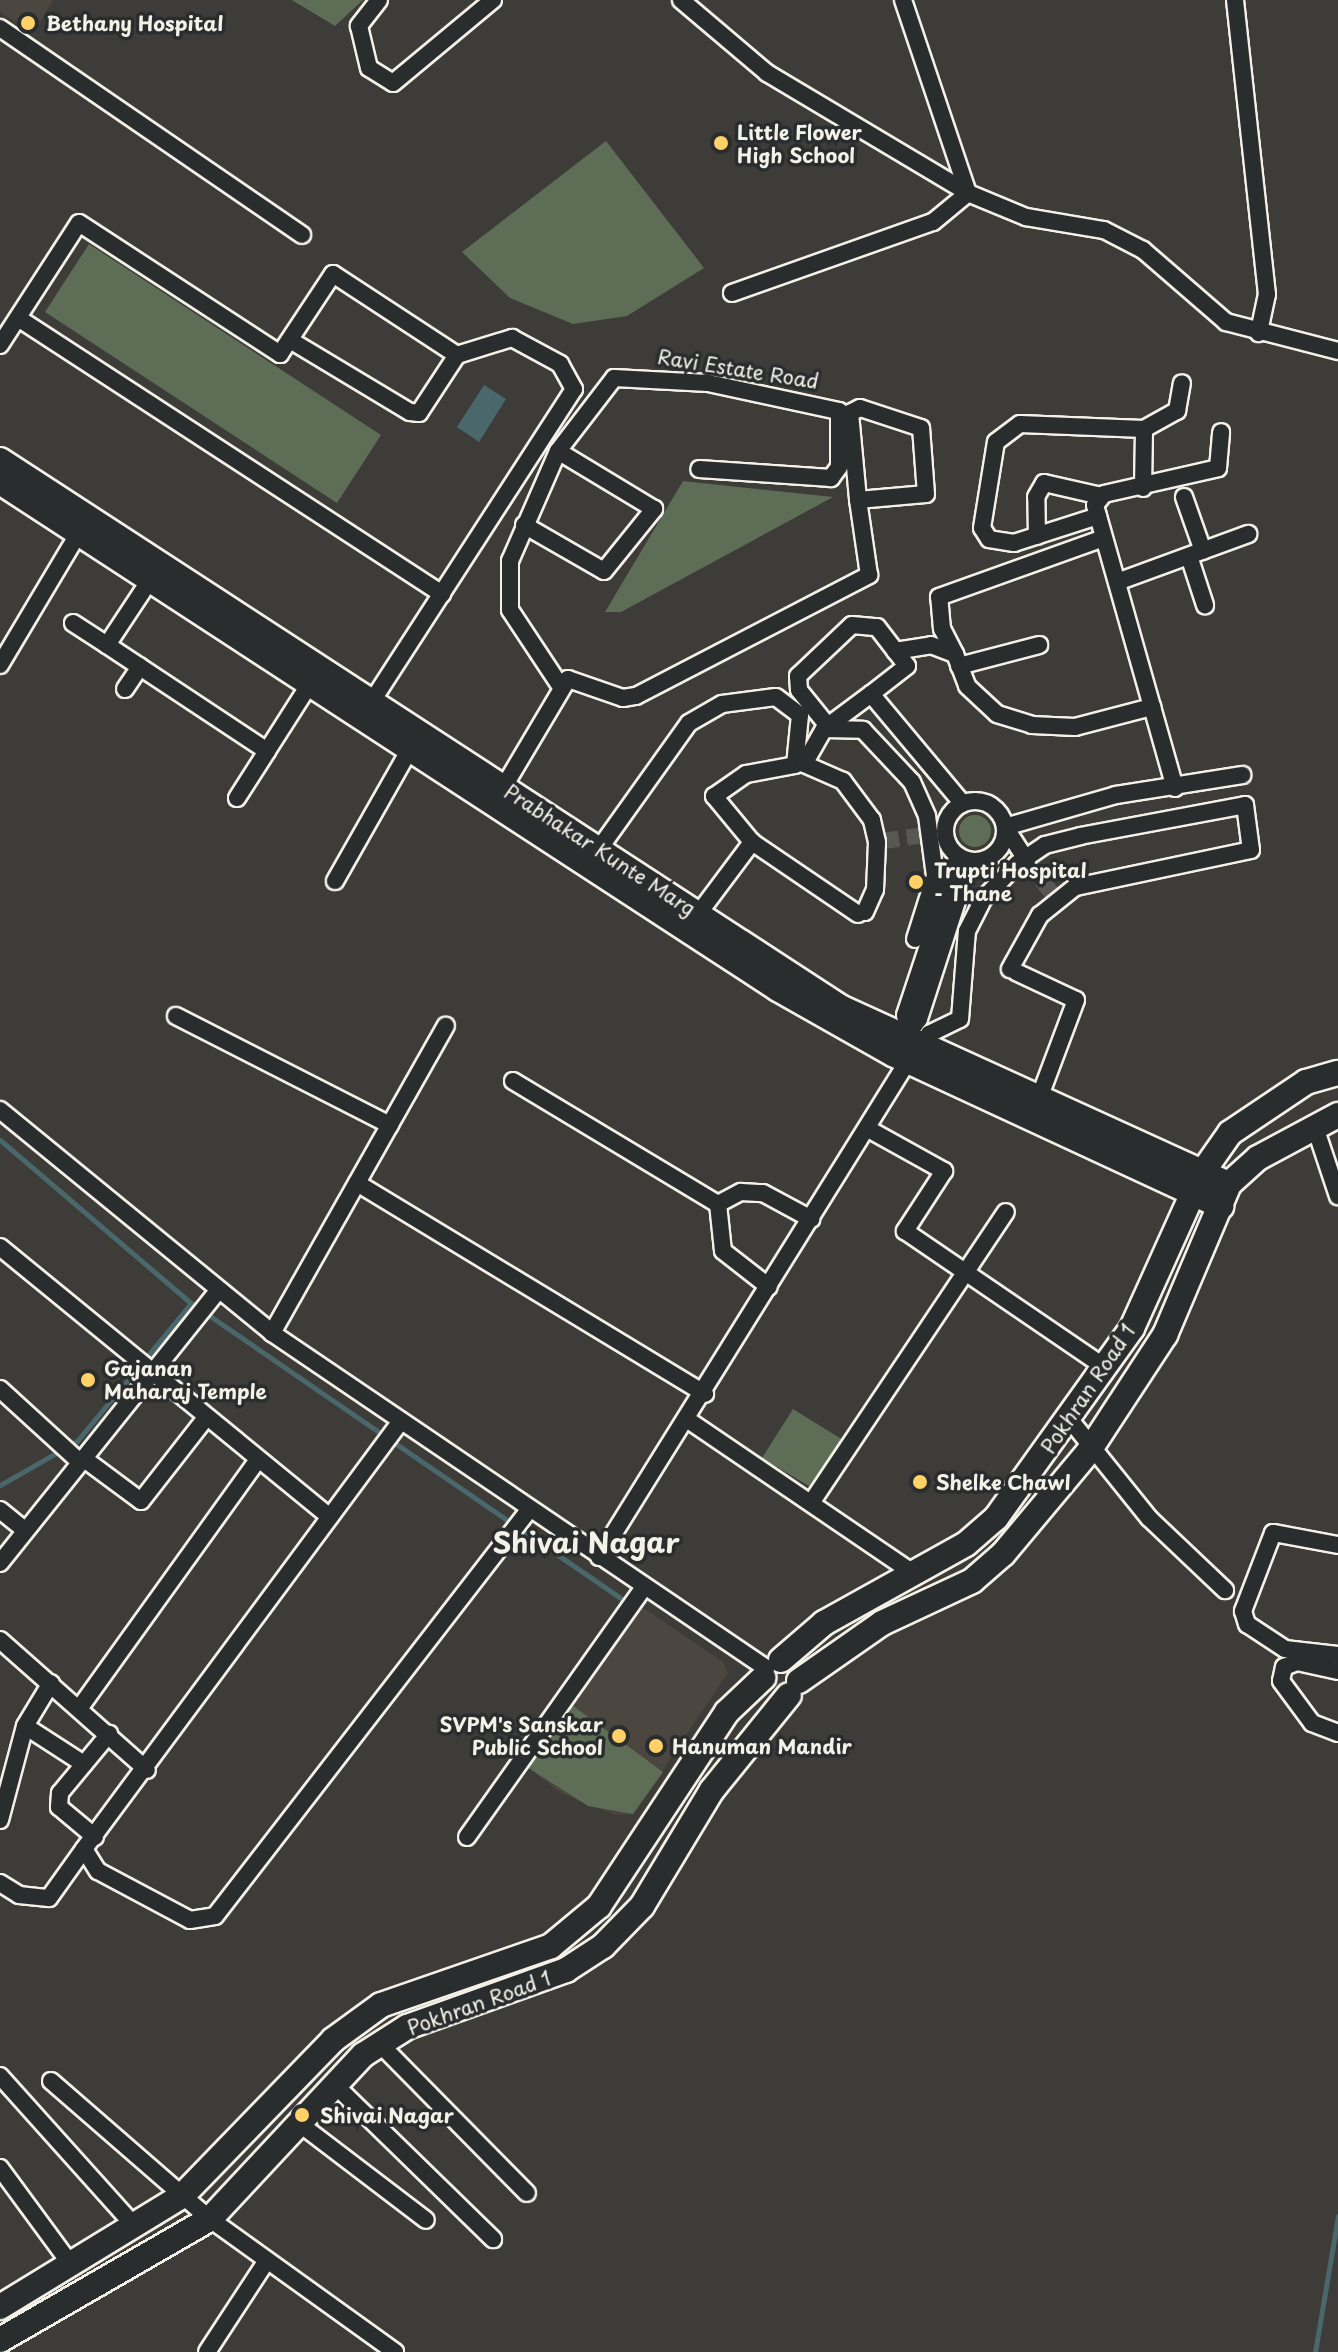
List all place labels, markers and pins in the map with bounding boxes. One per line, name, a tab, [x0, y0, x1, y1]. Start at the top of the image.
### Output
place label: Bethany Hospital	[46, 11, 223, 35]
marker: Bethany Hospital	[17, 12, 39, 34]
place label: Little Flower High School	[737, 120, 864, 167]
marker: Little Flower High School	[712, 134, 730, 152]
place label: Trupti Hospital - Thane	[934, 858, 1087, 905]
marker: Trupti Hospital - Thane	[905, 871, 927, 893]
place label: Gajanan Maharaj Temple	[104, 1356, 267, 1403]
marker: Gajanan Maharaj Temple	[79, 1371, 97, 1389]
place label: Shelke Chawl	[936, 1470, 1072, 1494]
marker: Shelke Chawl	[911, 1473, 929, 1491]
place label: SVPM's Sanskar Public School	[440, 1712, 603, 1759]
marker: SVPM's Sanskar Public School	[610, 1727, 628, 1745]
place label: Hanuman Mandir	[672, 1734, 850, 1758]
marker: Hanuman Mandir	[647, 1737, 665, 1755]
place label: Shivai Nagar	[320, 2103, 453, 2127]
marker: Shivai Nagar	[291, 2104, 313, 2126]

